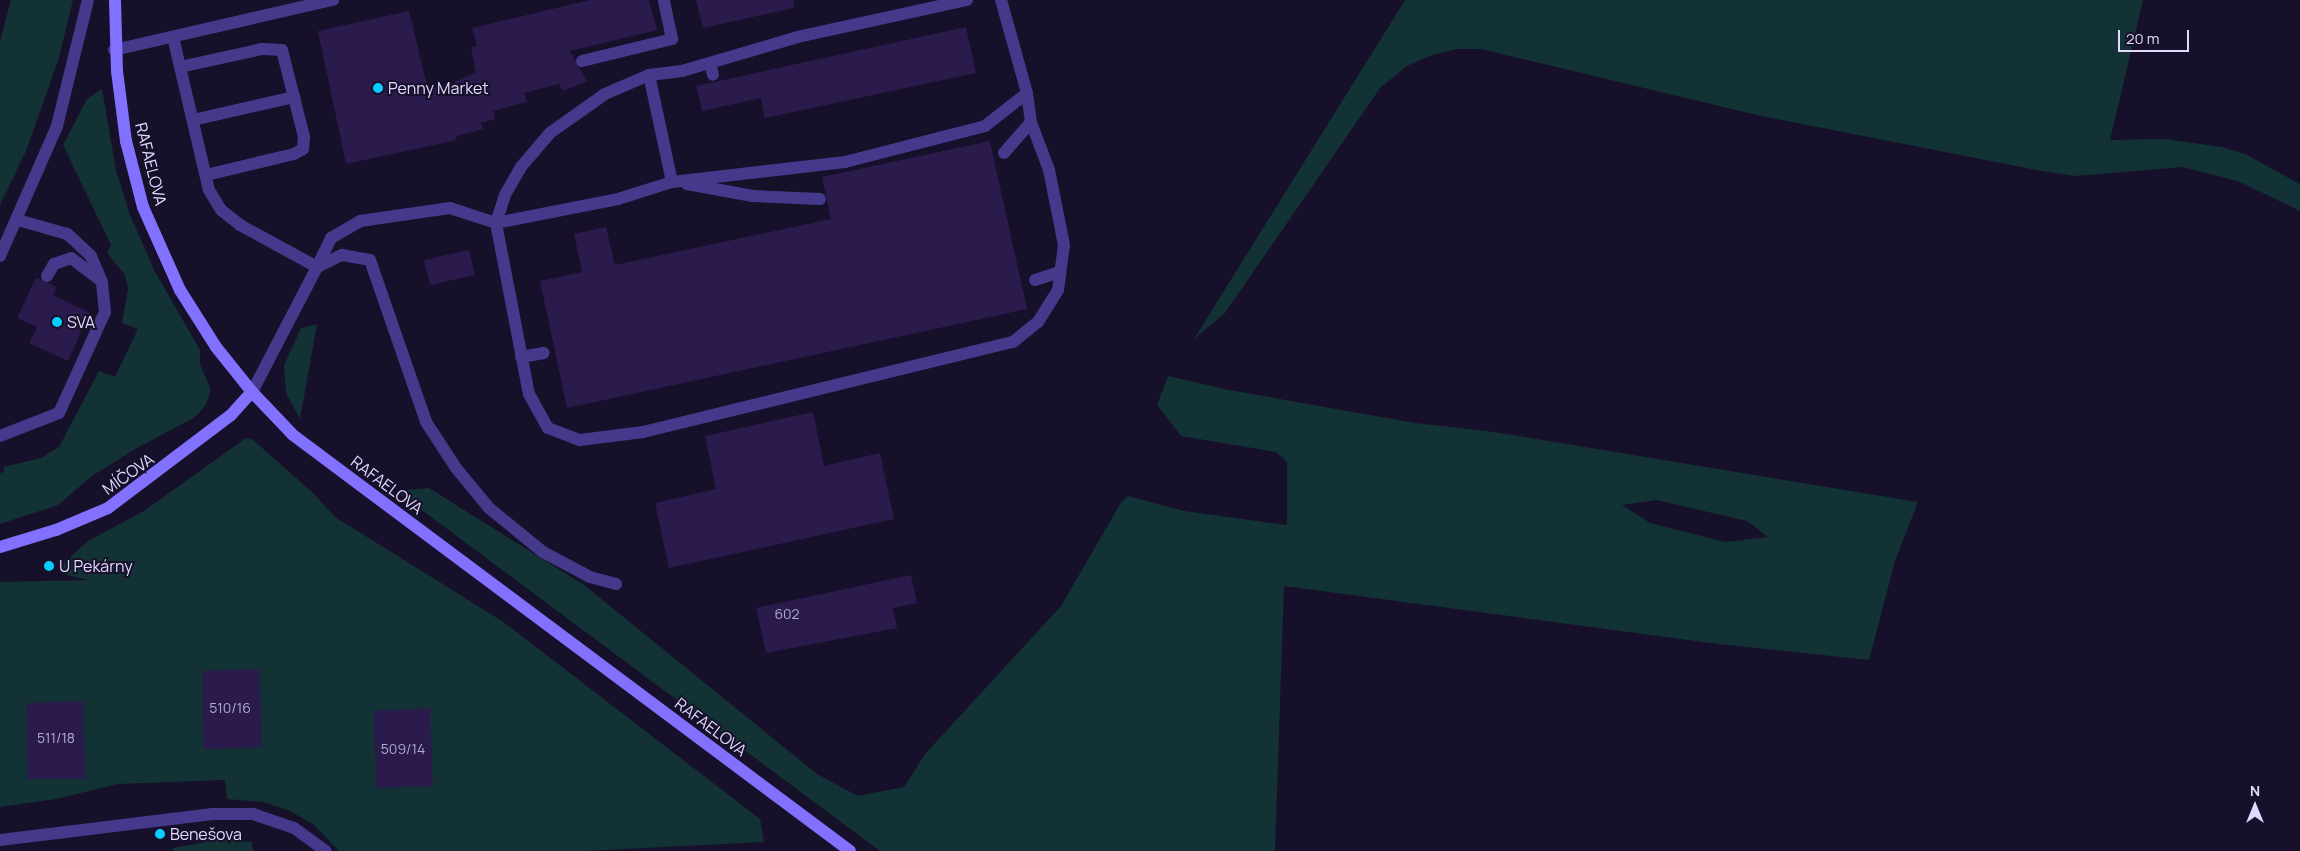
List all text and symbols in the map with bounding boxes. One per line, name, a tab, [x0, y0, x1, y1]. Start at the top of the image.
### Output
scale bar	[2120, 20, 2191, 52]
text: 20 m	[2126, 28, 2159, 49]
place label: Penny Market	[388, 78, 489, 98]
marker: Penny Market	[372, 82, 384, 94]
street label: RAFAELOVA	[131, 120, 171, 208]
place label: SVA	[67, 312, 95, 332]
marker: SVA	[51, 316, 63, 328]
street label: MÍČOVA	[99, 449, 157, 499]
street label: RAFAELOVA	[347, 452, 427, 518]
place label: U Pekárny	[59, 556, 133, 576]
marker: U Pekárny	[43, 560, 55, 572]
house number: 602	[774, 606, 800, 622]
street label: RAFAELOVA	[671, 694, 751, 760]
house number: 510/16	[209, 700, 251, 716]
house number: 511/18	[37, 730, 75, 746]
house number: 509/14	[381, 741, 425, 757]
north arrow	[2230, 781, 2280, 831]
text: N	[2250, 781, 2260, 800]
place label: Benešova	[170, 824, 242, 844]
marker: Benešova	[154, 828, 166, 840]

